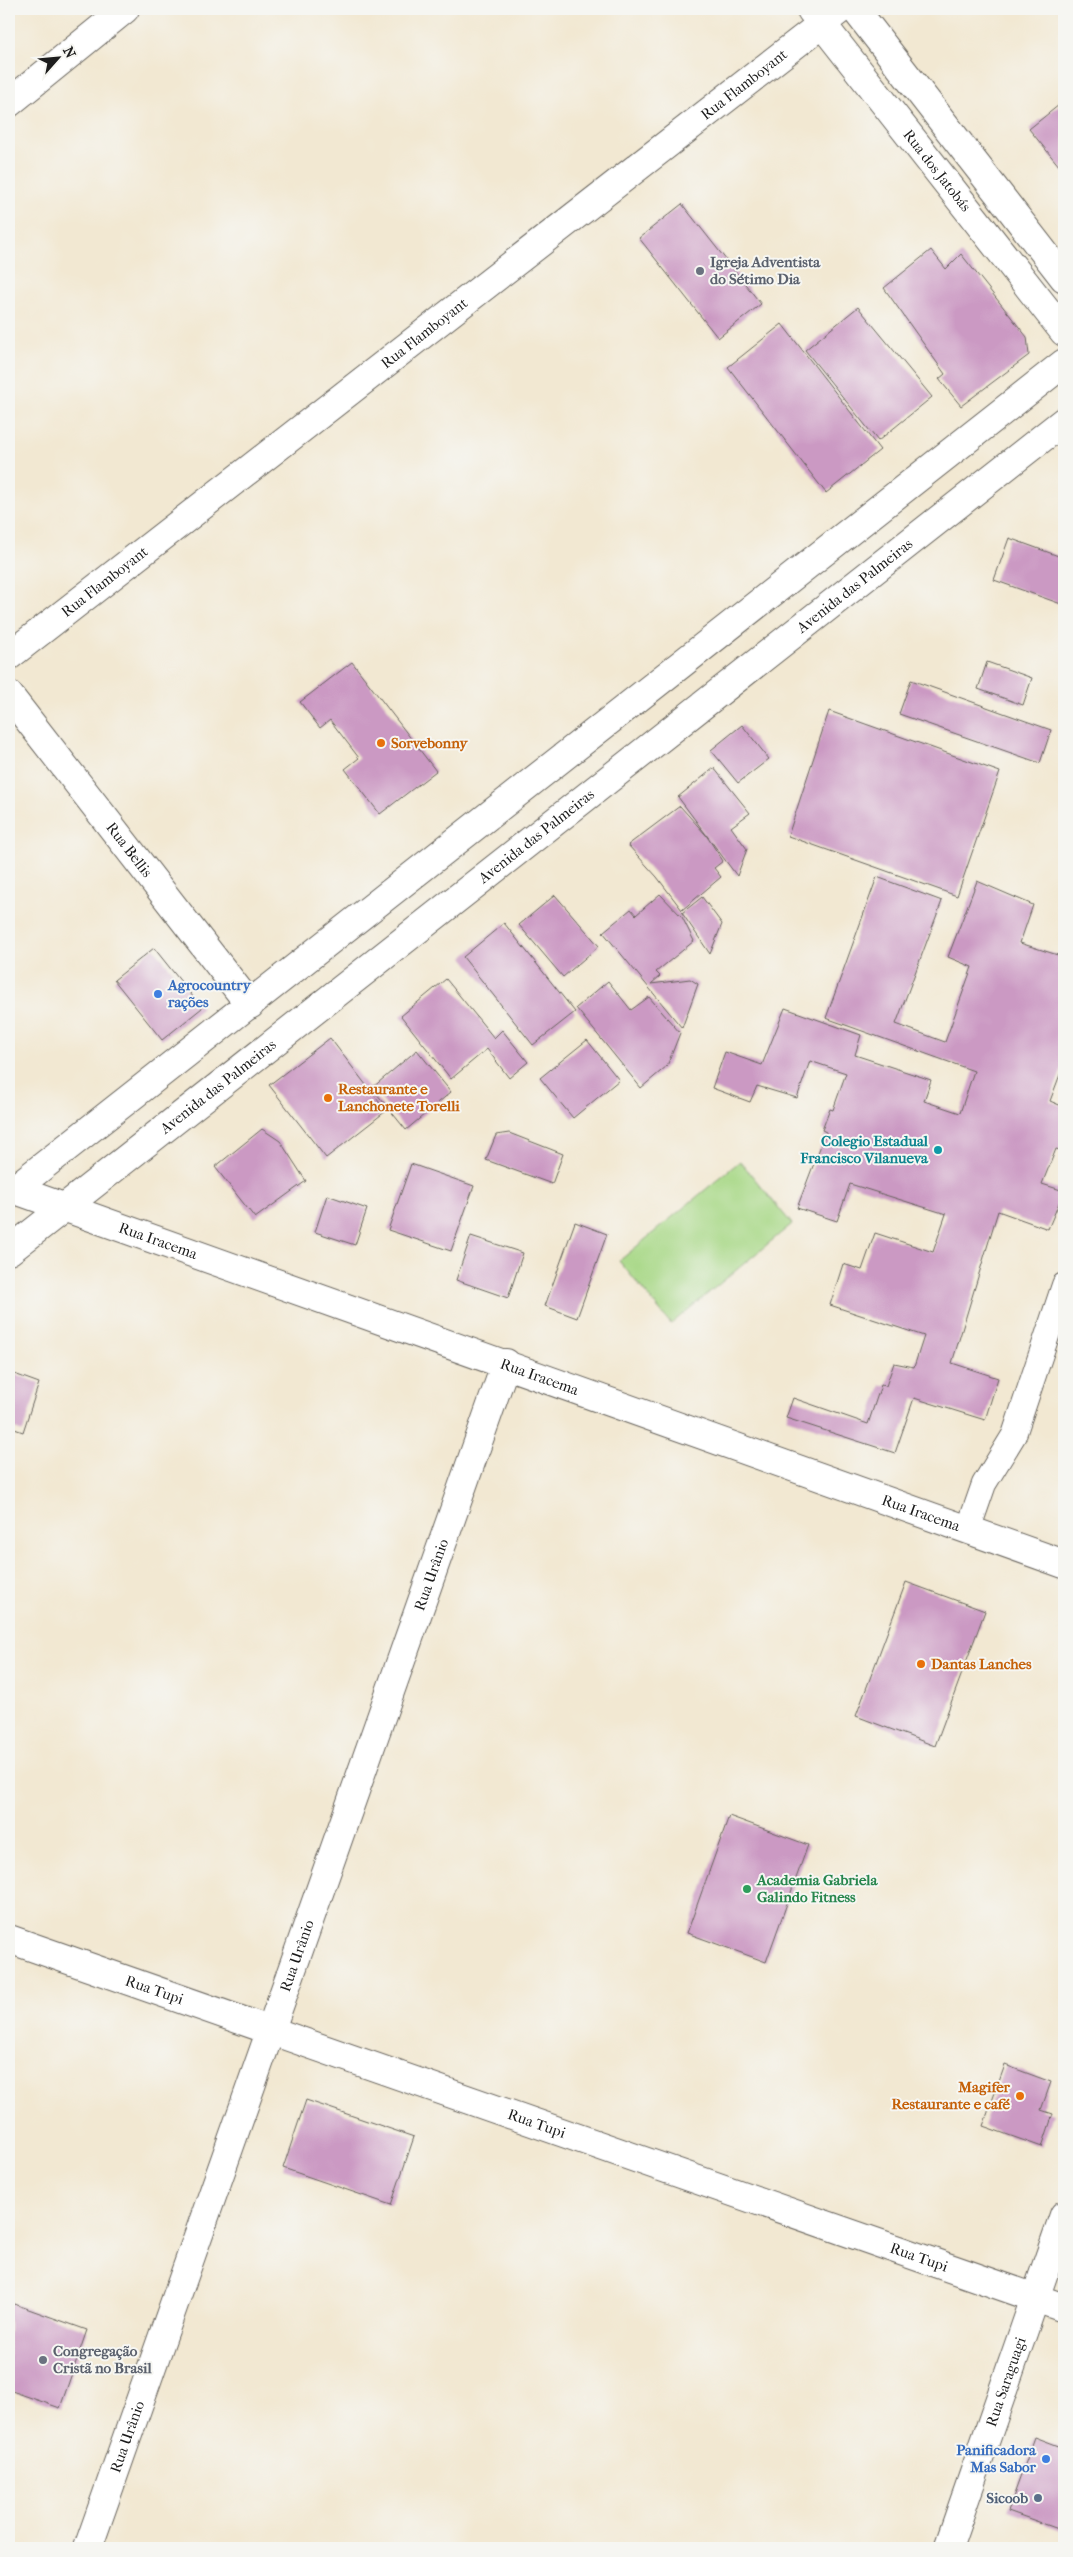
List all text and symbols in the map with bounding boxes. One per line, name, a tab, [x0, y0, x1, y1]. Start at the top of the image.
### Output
north arrow	[32, 32, 82, 82]
text: N	[59, 44, 79, 61]
street label: Rua Flamboyant	[697, 45, 791, 124]
street label: Rua dos Jatobás	[899, 126, 975, 215]
place label: Igreja Adventista do Sétimo Dia	[710, 253, 821, 288]
marker: Igreja Adventista do Sétimo Dia	[694, 265, 706, 277]
street label: Rua Flamboyant	[377, 293, 472, 372]
street label: Avenida das Palmeiras	[792, 534, 917, 637]
street label: Rua Flamboyant	[58, 542, 152, 621]
place label: Sorvebonny	[391, 734, 469, 752]
marker: Sorvebonny	[375, 737, 387, 749]
street label: Avenida das Palmeiras	[474, 785, 598, 888]
street label: Rua Bellis	[102, 819, 157, 881]
place label: Agrocountry rações	[167, 976, 252, 1012]
marker: Agrocountry rações	[152, 988, 164, 1000]
street label: Avenida das Palmeiras	[156, 1035, 280, 1138]
place label: Restaurante e Lanchonete Torelli	[338, 1080, 460, 1115]
marker: Restaurante e Lanchonete Torelli	[322, 1092, 334, 1104]
place label: Colegio Estadual Francisco Vilanueva	[799, 1132, 929, 1167]
marker: Colegio Estadual Francisco Vilanueva	[932, 1144, 944, 1156]
street label: Rua Iracema	[116, 1219, 201, 1263]
street label: Rua Iracema	[498, 1355, 582, 1399]
street label: Rua Iracema	[879, 1491, 964, 1536]
street label: Rua Urânio	[410, 1536, 452, 1613]
place label: Dantas Lanches	[931, 1655, 1032, 1673]
marker: Dantas Lanches	[915, 1658, 927, 1670]
place label: Academia Gabriela Galindo Fitness	[756, 1871, 878, 1906]
marker: Academia Gabriela Galindo Fitness	[741, 1883, 753, 1895]
street label: Rua Urânio	[276, 1917, 318, 1994]
street label: Rua Tupi	[123, 1971, 186, 2008]
place label: Magifer Restaurante e café	[891, 2078, 1011, 2113]
marker: Magifer Restaurante e café	[1014, 2090, 1026, 2102]
street label: Rua Tupi	[505, 2105, 569, 2142]
street label: Rua Tupi	[888, 2239, 951, 2276]
street label: Rua Saraguagi	[982, 2334, 1030, 2429]
place label: Congregação Cristã no Brasil	[53, 2342, 152, 2377]
marker: Congregação Cristã no Brasil	[37, 2354, 49, 2366]
street label: Rua Urânio	[106, 2398, 148, 2475]
place label: Panificadora Mas Sabor	[956, 2441, 1037, 2476]
marker: Panificadora Mas Sabor	[1040, 2453, 1052, 2465]
place label: Sicoob	[986, 2489, 1028, 2507]
marker: Sicoob	[1032, 2492, 1044, 2504]

